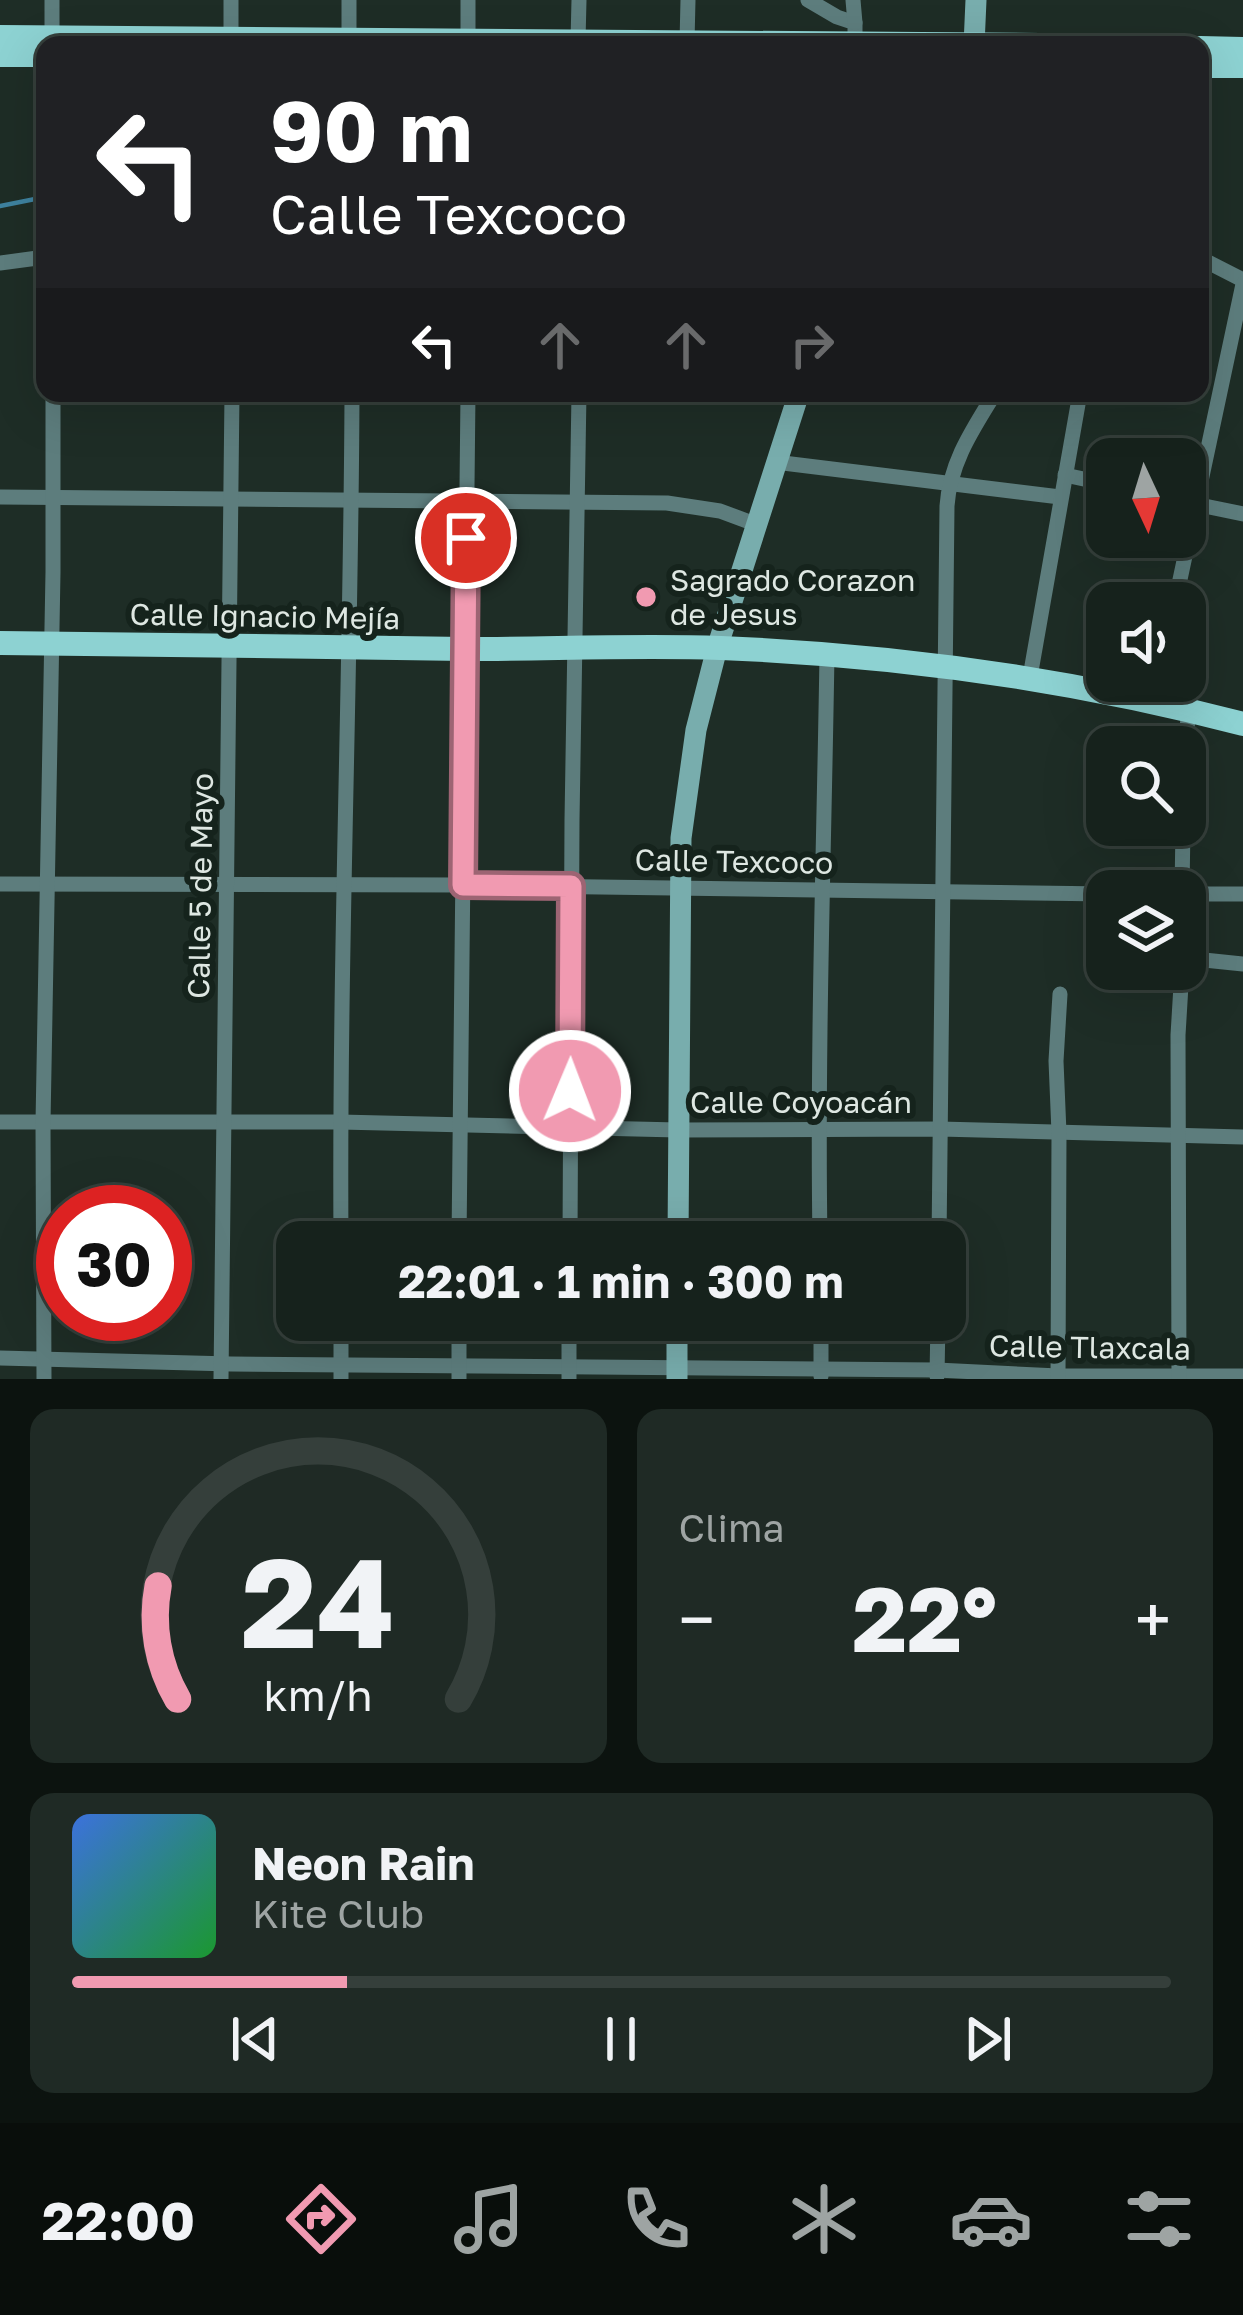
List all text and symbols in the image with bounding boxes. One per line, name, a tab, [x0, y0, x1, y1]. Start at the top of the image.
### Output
text: 90 m	[270, 80, 472, 180]
icon: left	[72, 84, 228, 240]
text: Calle Texcoco	[270, 181, 627, 246]
icon: left	[401, 312, 467, 378]
icon: ahead	[527, 312, 593, 378]
icon: ahead	[653, 312, 719, 378]
icon: right	[779, 312, 845, 378]
north arrow	[1086, 438, 1206, 558]
map controls	[1086, 438, 1206, 990]
pin	[415, 487, 517, 589]
icon: arrive	[433, 505, 499, 571]
place label: Sagrado Corazon de Jesus	[670, 562, 915, 632]
button: sound	[1086, 582, 1206, 702]
marker: Sagrado Corazon de Jesus	[633, 584, 659, 610]
street label: Calle Ignacio Mejía	[129, 596, 401, 636]
button: search	[1086, 726, 1206, 846]
street label: Calle 5 de Mayo	[180, 773, 220, 999]
street label: Calle Texcoco	[634, 841, 834, 881]
button: layers	[1086, 870, 1206, 990]
position arrow	[507, 1028, 633, 1154]
street label: Calle Coyoacán	[690, 1084, 912, 1120]
speed limit sign: 30	[36, 1185, 192, 1341]
text: 22:01 · 1 min · 300 m	[398, 1254, 844, 1308]
street label: Calle Tlaxcala	[989, 1327, 1191, 1367]
text: Clima	[679, 1504, 785, 1551]
text: 24	[241, 1526, 395, 1675]
text: 22°	[852, 1564, 997, 1672]
text: −	[679, 1579, 715, 1659]
text: +	[1135, 1579, 1171, 1659]
text: km/h	[264, 1669, 373, 1720]
text: Neon Rain	[252, 1836, 475, 1890]
text: Kite Club	[252, 1890, 424, 1937]
icon: previous	[222, 2006, 288, 2072]
icon: pause	[588, 2006, 654, 2072]
icon: next	[955, 2006, 1021, 2072]
icon: directions	[279, 2177, 363, 2261]
icon: music	[447, 2177, 531, 2261]
icon: phone	[614, 2177, 698, 2261]
icon: climate	[782, 2177, 866, 2261]
icon: car	[949, 2177, 1033, 2261]
icon: filters	[1117, 2177, 1201, 2261]
text: 22:00	[42, 2187, 195, 2252]

